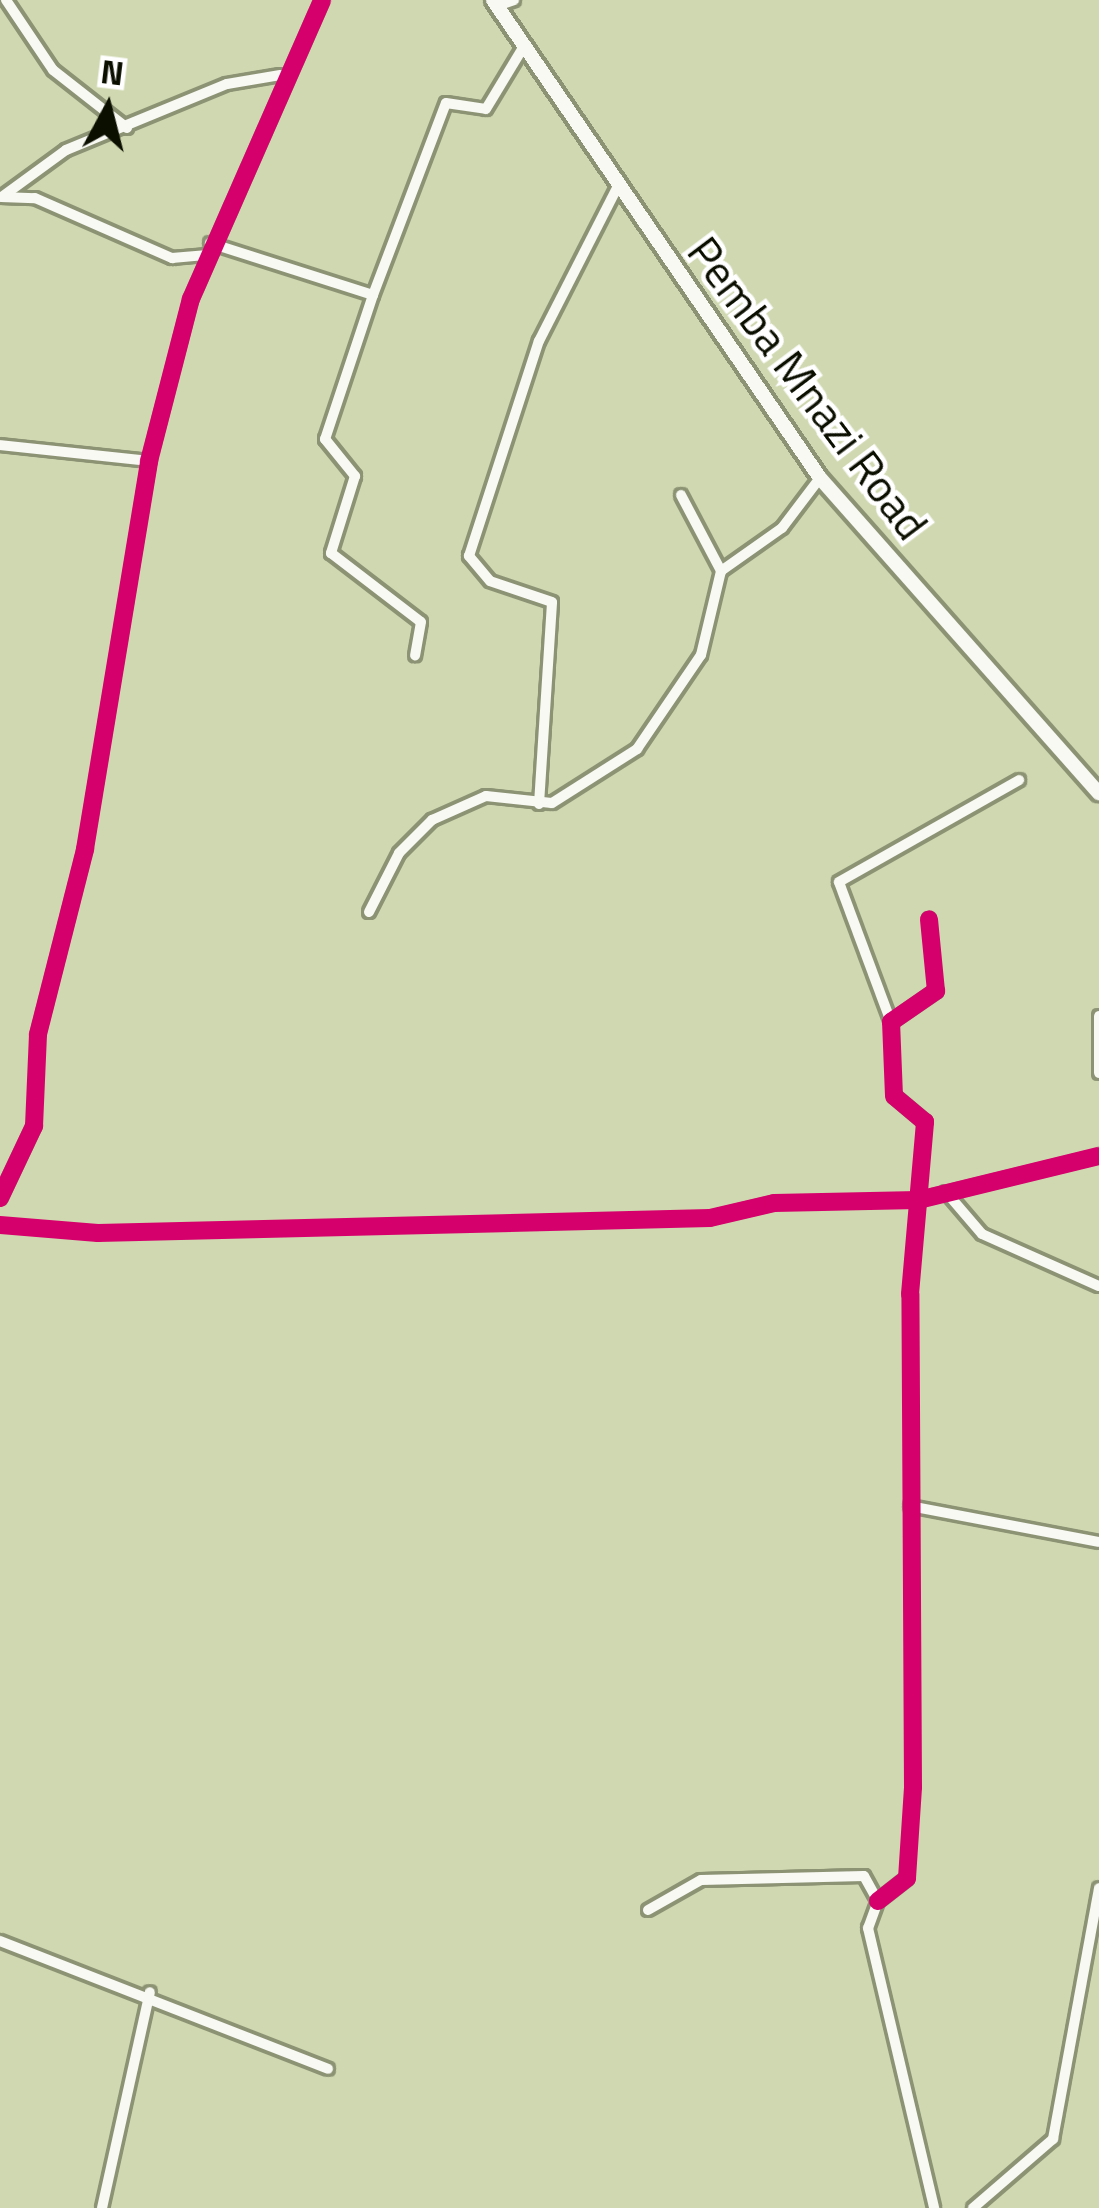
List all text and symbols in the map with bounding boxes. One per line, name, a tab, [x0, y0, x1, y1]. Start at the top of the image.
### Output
text: N	[98, 46, 127, 98]
north arrow	[48, 48, 168, 168]
street label: Pemba Mnazi Road	[677, 226, 939, 550]

